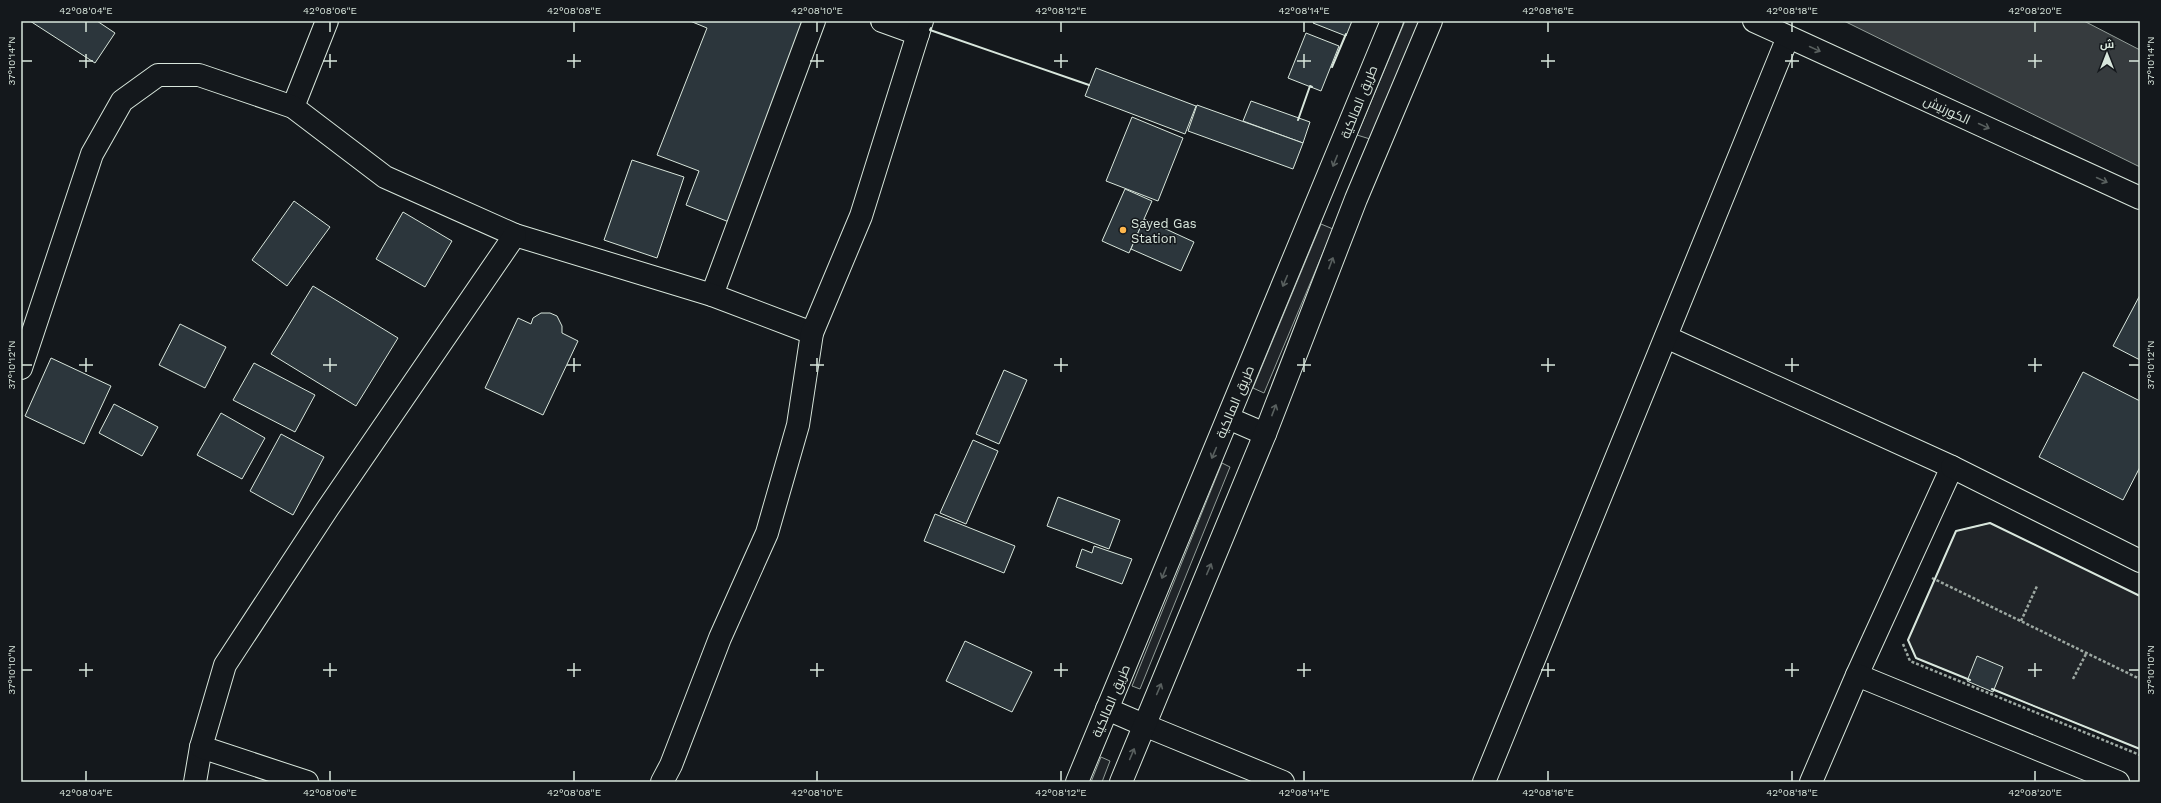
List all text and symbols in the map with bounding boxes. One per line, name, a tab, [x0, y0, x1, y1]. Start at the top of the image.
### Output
text: 42°08'04"E	[59, 5, 113, 16]
text: 42°08'06"E	[303, 5, 357, 16]
text: 42°08'08"E	[547, 5, 601, 16]
text: 42°08'10"E	[791, 5, 843, 16]
text: 42°08'12"E	[1035, 5, 1087, 16]
text: 42°08'14"E	[1278, 5, 1330, 16]
text: 42°08'16"E	[1522, 5, 1574, 16]
text: 42°08'18"E	[1766, 5, 1818, 16]
text: 42°08'20"E	[2008, 5, 2062, 16]
north arrow	[2087, 34, 2127, 74]
text: 37°10'14"N	[6, 37, 17, 85]
text: 37°10'14"N	[2145, 37, 2156, 85]
text: ش	[2100, 38, 2114, 51]
one-way arrow	[1808, 46, 1820, 53]
street label: طريق المالكية	[1338, 63, 1380, 141]
street label: الكورنيش	[1921, 93, 1973, 127]
one-way arrow	[1978, 123, 1990, 130]
one-way arrow	[1330, 154, 1338, 166]
one-way arrow	[2096, 177, 2108, 185]
place label: Sayed Gas Station	[1131, 216, 1197, 246]
marker: Sayed Gas Station	[1118, 225, 1128, 235]
one-way arrow	[1328, 257, 1336, 269]
one-way arrow	[1281, 274, 1288, 286]
text: 37°10'12"N	[6, 340, 17, 390]
text: 37°10'12"N	[2145, 340, 2156, 390]
street label: طريق المالكية	[1213, 363, 1257, 441]
one-way arrow	[1271, 405, 1279, 417]
one-way arrow	[1209, 446, 1217, 458]
one-way arrow	[1206, 564, 1213, 576]
one-way arrow	[1160, 566, 1167, 578]
text: 37°10'10"N	[6, 645, 17, 695]
text: 37°10'10"N	[2145, 645, 2156, 695]
street label: طريق المالكية	[1089, 662, 1133, 740]
one-way arrow	[1156, 684, 1164, 696]
one-way arrow	[1129, 748, 1137, 760]
text: 42°08'04"E	[59, 787, 113, 798]
text: 42°08'06"E	[303, 787, 357, 798]
text: 42°08'08"E	[547, 787, 601, 798]
text: 42°08'10"E	[791, 787, 843, 798]
text: 42°08'12"E	[1035, 787, 1087, 798]
text: 42°08'14"E	[1278, 787, 1330, 798]
text: 42°08'16"E	[1522, 787, 1574, 798]
text: 42°08'18"E	[1766, 787, 1818, 798]
text: 42°08'20"E	[2008, 787, 2062, 798]

